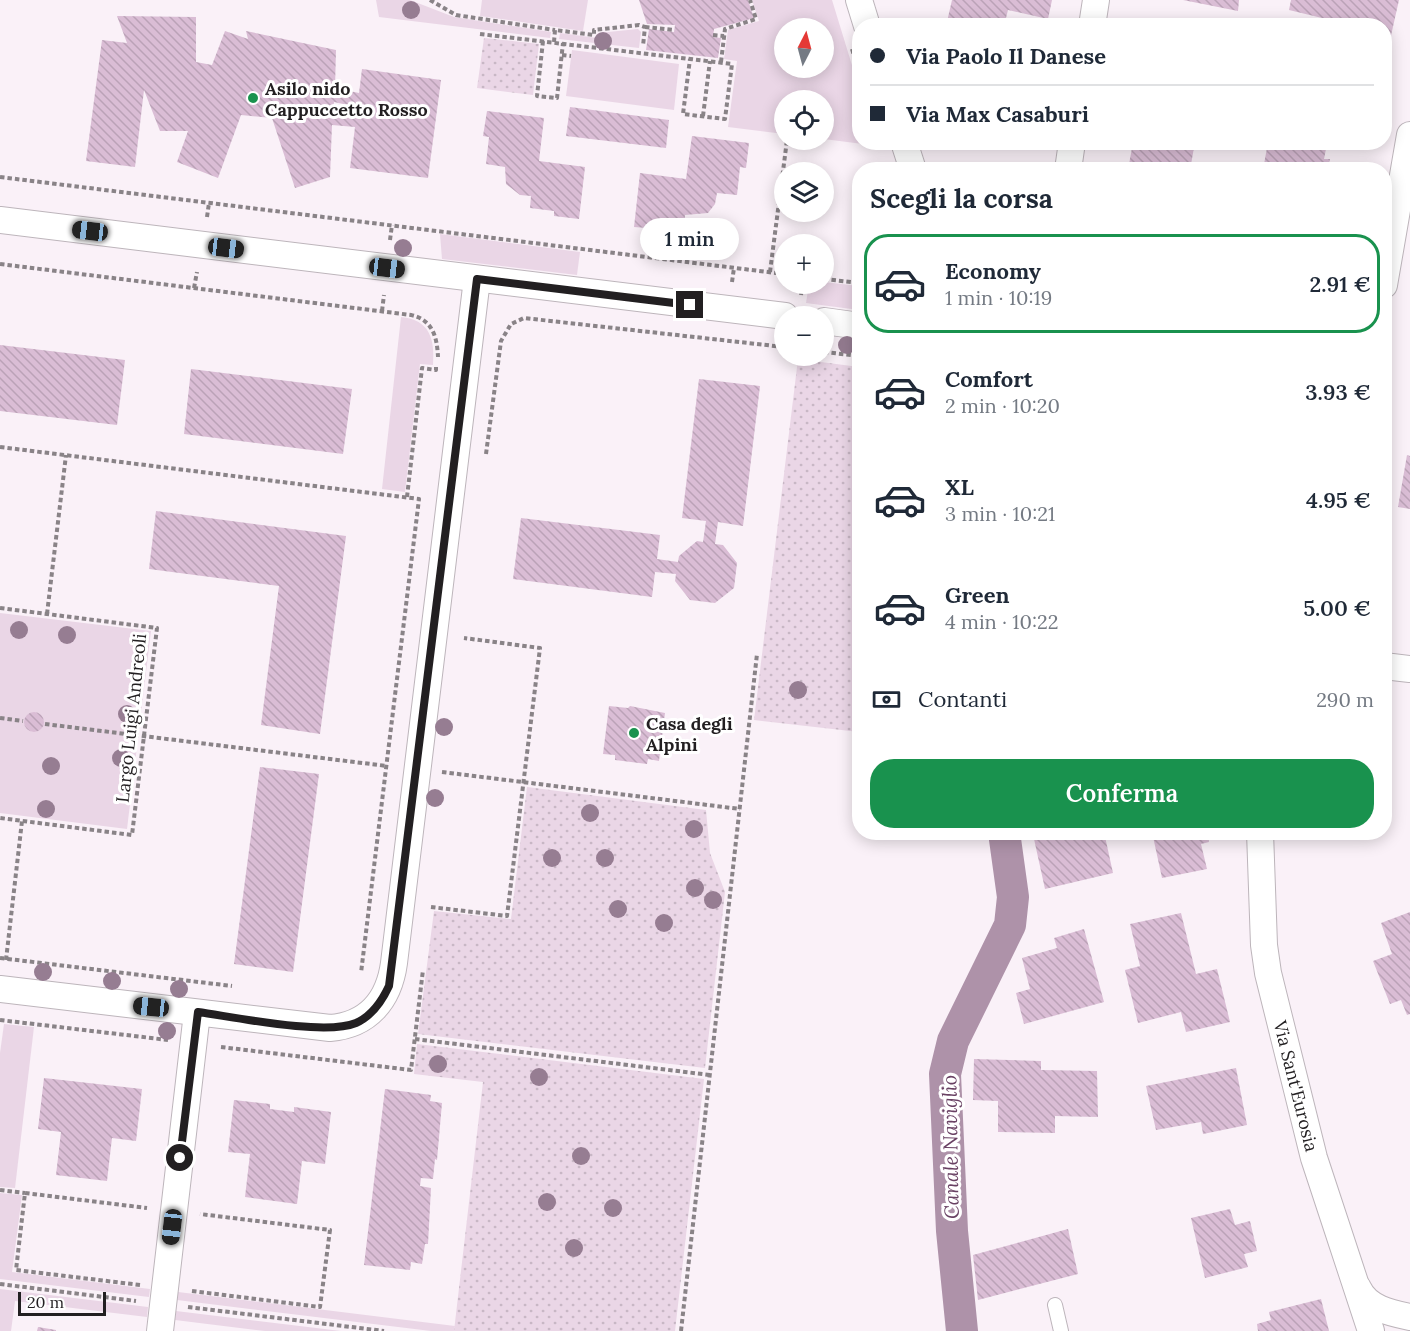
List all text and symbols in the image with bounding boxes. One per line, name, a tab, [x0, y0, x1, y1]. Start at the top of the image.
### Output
north arrow	[774, 18, 834, 78]
map controls	[774, 18, 834, 366]
text: Via Paolo Il Danese	[906, 42, 1106, 70]
place label: Asilo nido Cappuccetto Rosso	[265, 77, 428, 121]
button: locate	[774, 90, 834, 150]
marker: Asilo nido Cappuccetto Rosso	[246, 91, 260, 105]
text: Via Max Casaburi	[906, 100, 1089, 128]
button: layers	[774, 162, 834, 222]
text: Scegli la corsa	[870, 181, 1053, 215]
callout: 1 min	[640, 218, 740, 260]
car	[71, 220, 109, 242]
text: 1 min	[664, 226, 715, 251]
button: +	[774, 234, 834, 294]
car	[207, 237, 245, 259]
car	[368, 257, 406, 279]
icon: car	[873, 257, 927, 311]
text: Economy	[945, 257, 1041, 285]
text: 2.91 €	[1309, 270, 1371, 298]
text: 1 min · 10:19	[945, 285, 1052, 310]
route end	[676, 291, 703, 318]
button: −	[774, 306, 834, 366]
icon: car	[873, 365, 927, 419]
text: Comfort	[945, 365, 1033, 393]
text: 3.93 €	[1305, 378, 1371, 406]
text: 2 min · 10:20	[945, 393, 1060, 418]
icon: car	[873, 473, 927, 527]
text: XL	[945, 473, 974, 501]
text: 4.95 €	[1306, 486, 1371, 514]
text: 3 min · 10:21	[945, 501, 1055, 526]
icon: car	[873, 581, 927, 635]
text: Green	[945, 581, 1010, 609]
text: 5.00 €	[1303, 594, 1371, 622]
text: 4 min · 10:22	[945, 609, 1058, 634]
street label: Largo Luigi Andreoli	[111, 632, 151, 804]
icon: cash	[870, 683, 903, 716]
text: Contanti	[918, 685, 1007, 713]
text: 290 m	[1316, 687, 1374, 712]
place label: Casa degli Alpini	[646, 712, 733, 756]
marker: Casa degli Alpini	[627, 726, 641, 740]
button: Conferma	[870, 759, 1374, 828]
car	[132, 996, 170, 1018]
street label: Via Sant'Eurosia	[1268, 1017, 1323, 1154]
water label: Canale Naviglio	[936, 1075, 964, 1219]
route start	[166, 1144, 193, 1171]
car	[161, 1208, 183, 1246]
scale bar	[18, 1289, 106, 1316]
text: 20 m	[27, 1292, 64, 1312]

